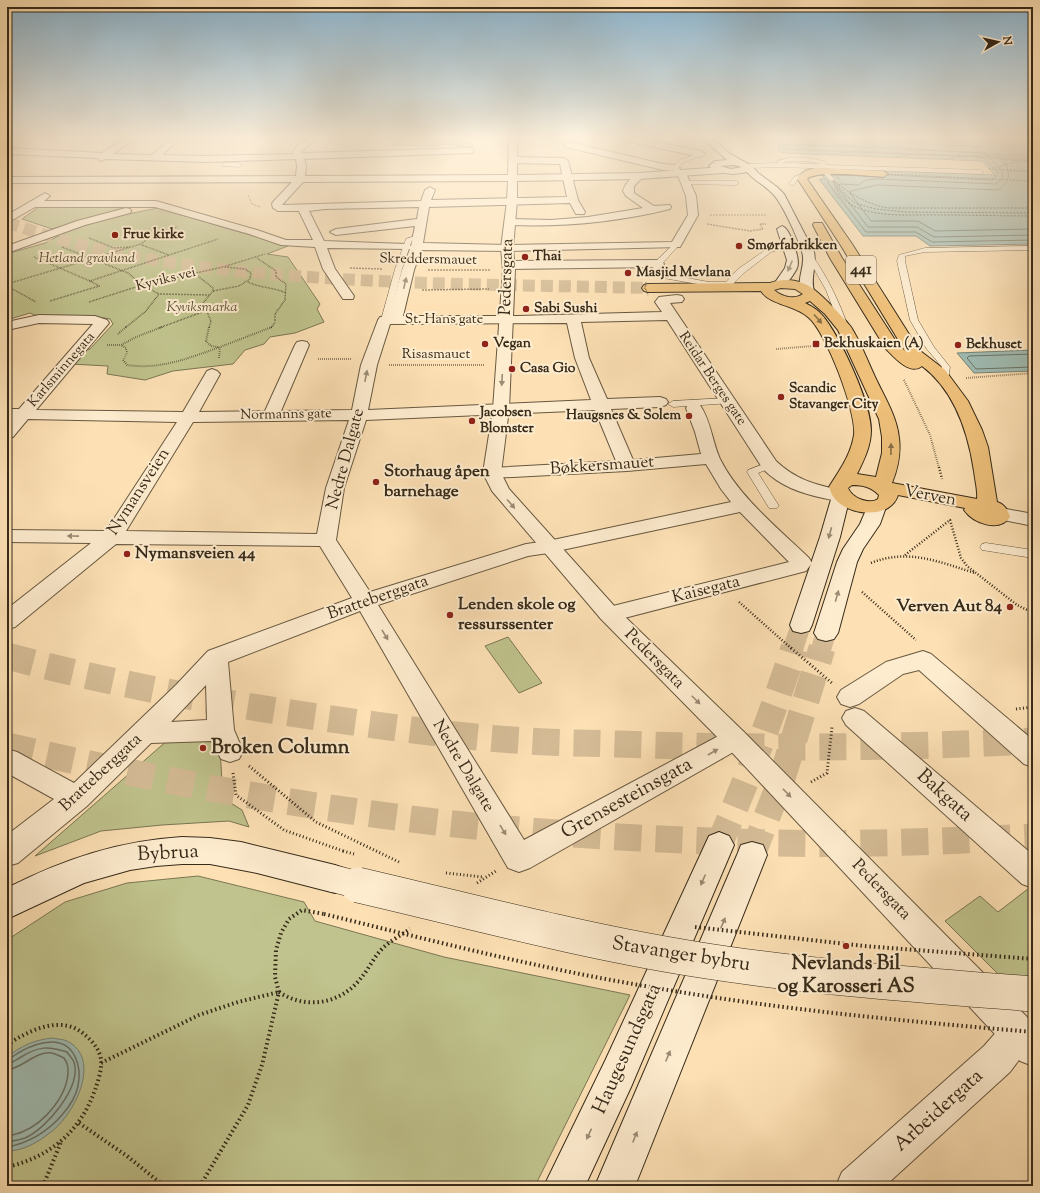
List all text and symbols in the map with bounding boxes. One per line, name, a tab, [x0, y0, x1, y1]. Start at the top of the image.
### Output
north arrow	[978, 22, 1018, 62]
text: N	[998, 34, 1015, 46]
place label: Frue kirke	[123, 225, 184, 245]
marker: Frue kirke	[110, 230, 120, 240]
place label: Smørfabrikken	[747, 236, 838, 256]
street label: Pedersgata	[494, 238, 520, 316]
marker: Smørfabrikken	[734, 241, 744, 251]
place label: Thai	[533, 247, 562, 267]
park label: Hetland gravlund	[39, 249, 135, 269]
street label: Skreddersmauet	[379, 249, 477, 271]
marker: Thai	[520, 252, 530, 262]
road number: 441	[846, 256, 876, 284]
one-way arrow	[787, 261, 793, 273]
street label: Kyviks vei	[134, 263, 198, 297]
place label: Masjid Mevlana	[636, 263, 731, 283]
marker: Masjid Mevlana	[623, 268, 633, 278]
one-way arrow	[403, 277, 409, 289]
park label: Kyviksmarka	[166, 298, 238, 318]
place label: Sabi Sushi	[534, 299, 597, 319]
marker: Sabi Sushi	[521, 304, 531, 314]
street label: St. Hans gate	[405, 310, 483, 330]
one-way arrow	[813, 314, 822, 324]
street label: Karlsminnegata	[24, 328, 101, 412]
street label: Reidar Berges gate	[673, 328, 751, 430]
place label: Vegan	[493, 334, 532, 354]
place label: Bekhuskaien (A)	[824, 334, 923, 354]
place label: Bekhuset	[966, 335, 1022, 355]
marker: Vegan	[480, 339, 490, 349]
marker: Bekhuskaien (A)	[811, 339, 821, 349]
marker: Bekhuset	[953, 340, 963, 350]
street label: Risasmauet	[402, 345, 471, 365]
place label: Casa Gio	[520, 359, 576, 379]
marker: Casa Gio	[507, 364, 517, 374]
one-way arrow	[364, 370, 370, 382]
one-way arrow	[499, 374, 506, 386]
place label: Scandic Stavanger City	[789, 379, 879, 415]
marker: Scandic Stavanger City	[776, 392, 786, 402]
place label: Jacobsen Blomster	[479, 403, 535, 439]
street label: Normanns gate	[240, 404, 332, 426]
street label: Nedre Dalgate	[321, 406, 371, 512]
place label: Haugsnes & Solem	[566, 406, 681, 426]
marker: Haugsnes & Solem	[684, 411, 694, 421]
marker: Jacobsen Blomster	[467, 416, 477, 426]
one-way arrow	[888, 442, 894, 455]
street label: Nymansveien	[102, 444, 176, 540]
street label: Bøkkersmauet	[549, 450, 655, 482]
place label: Storhaug åpen barnehage	[383, 460, 491, 504]
marker: Storhaug åpen barnehage	[371, 477, 381, 487]
street label: Verven	[902, 479, 958, 513]
one-way arrow	[506, 499, 515, 508]
one-way arrow	[827, 527, 833, 540]
one-way arrow	[66, 533, 79, 539]
place label: Nymansveien 44	[135, 542, 256, 566]
marker: Nymansveien 44	[122, 549, 132, 559]
street label: Bratteberggata	[324, 569, 432, 627]
street label: Kaisegata	[670, 570, 743, 610]
one-way arrow	[834, 589, 840, 601]
place label: Lenden skole og ressurssenter	[458, 593, 576, 637]
place label: Verven Aut 84	[896, 595, 1002, 619]
marker: Verven Aut 84	[1005, 602, 1015, 612]
marker: Lenden skole og ressurssenter	[445, 610, 455, 620]
street label: Pedersgata	[618, 623, 690, 695]
one-way arrow	[382, 629, 389, 641]
one-way arrow	[691, 695, 701, 705]
street label: Nedre Dalgate	[426, 715, 500, 817]
street label: Bratteberggata	[54, 728, 148, 818]
place label: Broken Column	[211, 734, 350, 763]
marker: Broken Column	[198, 743, 208, 753]
one-way arrow	[707, 748, 719, 755]
street label: Grensesteinsgata	[556, 751, 698, 847]
street label: Bakgata	[909, 763, 979, 829]
one-way arrow	[782, 788, 792, 798]
one-way arrow	[499, 824, 506, 836]
street label: Bybrua	[137, 838, 199, 870]
street label: Pedersgata	[846, 854, 916, 926]
one-way arrow	[700, 875, 706, 886]
one-way arrow	[721, 916, 727, 928]
street label: Stavanger bybru	[610, 930, 753, 980]
marker: Nevlands Bil og Karosseri AS	[841, 941, 851, 951]
place label: Nevlands Bil og Karosseri AS	[777, 950, 915, 1002]
street label: Haugesundsgata	[586, 979, 670, 1119]
one-way arrow	[665, 1050, 671, 1061]
street label: Arbeidergata	[888, 1063, 990, 1159]
one-way arrow	[586, 1129, 592, 1140]
one-way arrow	[632, 1130, 638, 1142]

